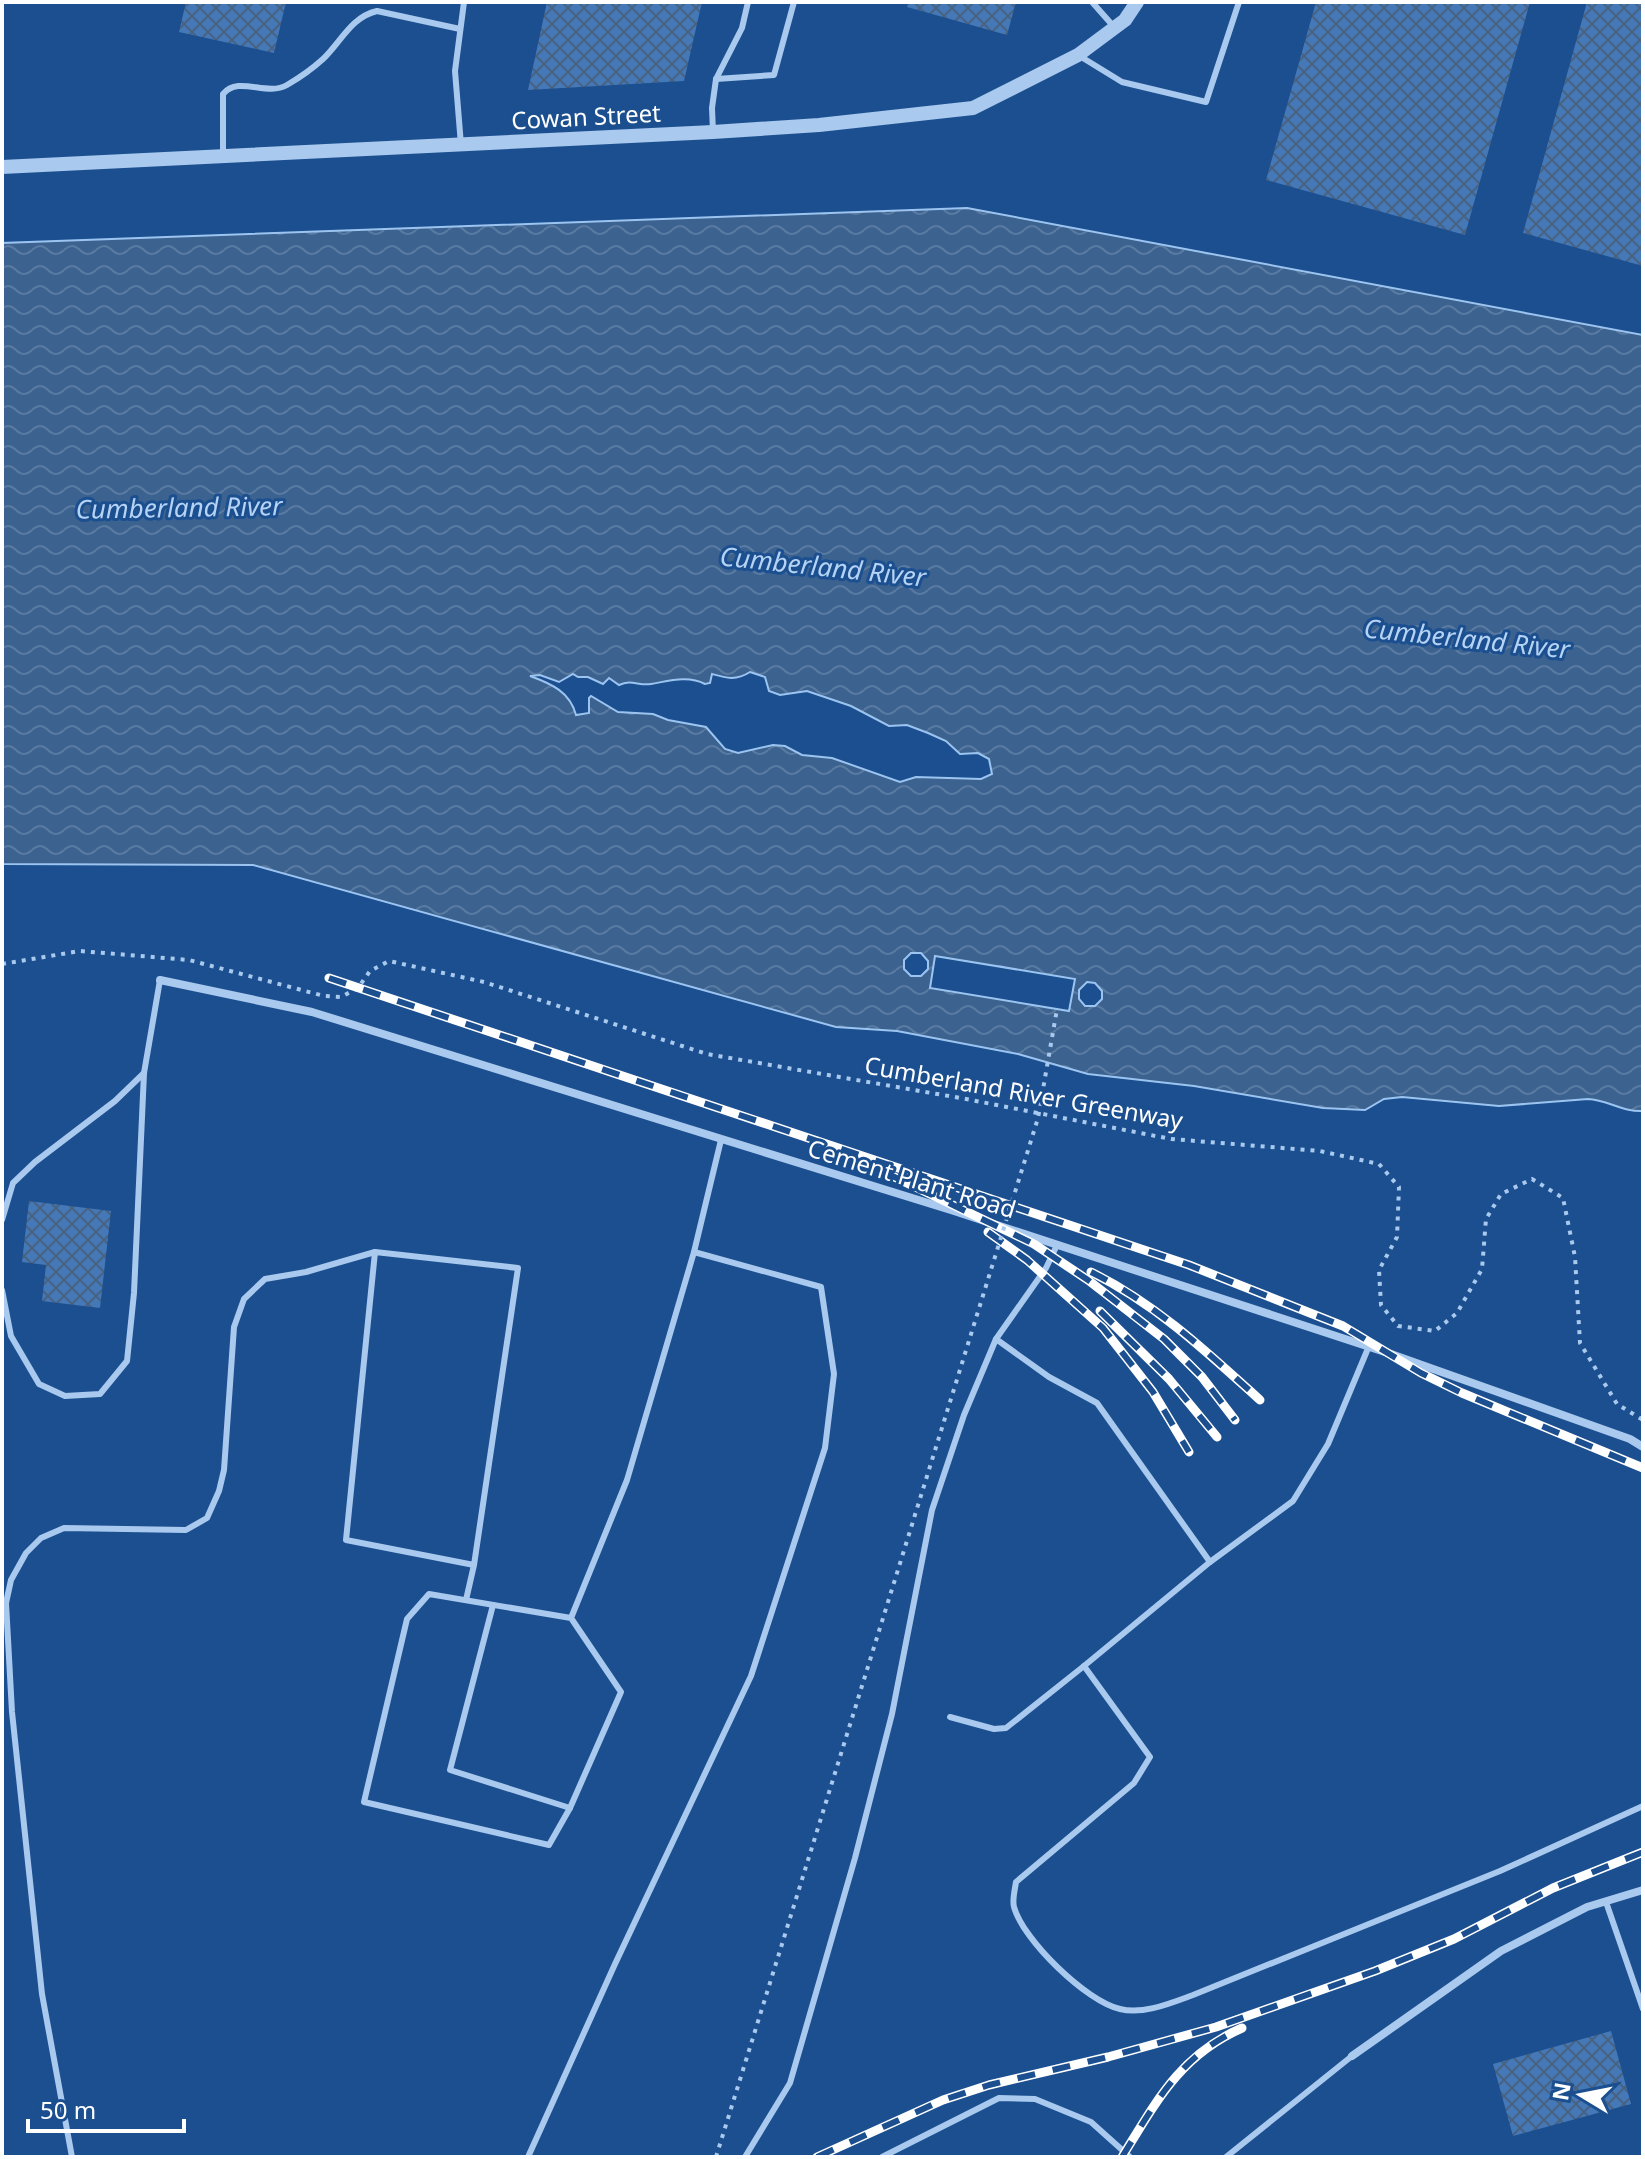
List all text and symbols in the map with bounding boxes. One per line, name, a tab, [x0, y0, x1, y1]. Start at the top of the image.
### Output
street label: Cowan Street	[510, 96, 662, 136]
water label: Cumberland River	[75, 487, 284, 527]
water label: Cumberland River	[718, 537, 929, 595]
water label: Cumberland River	[1362, 609, 1573, 667]
street label: Cumberland River Greenway	[862, 1048, 1186, 1136]
street label: Cement Plant Road	[804, 1131, 1020, 1225]
north arrow	[1541, 2055, 1621, 2135]
text: N	[1544, 2080, 1577, 2103]
scale bar	[28, 2083, 184, 2133]
text: 50 m	[40, 2093, 96, 2126]

